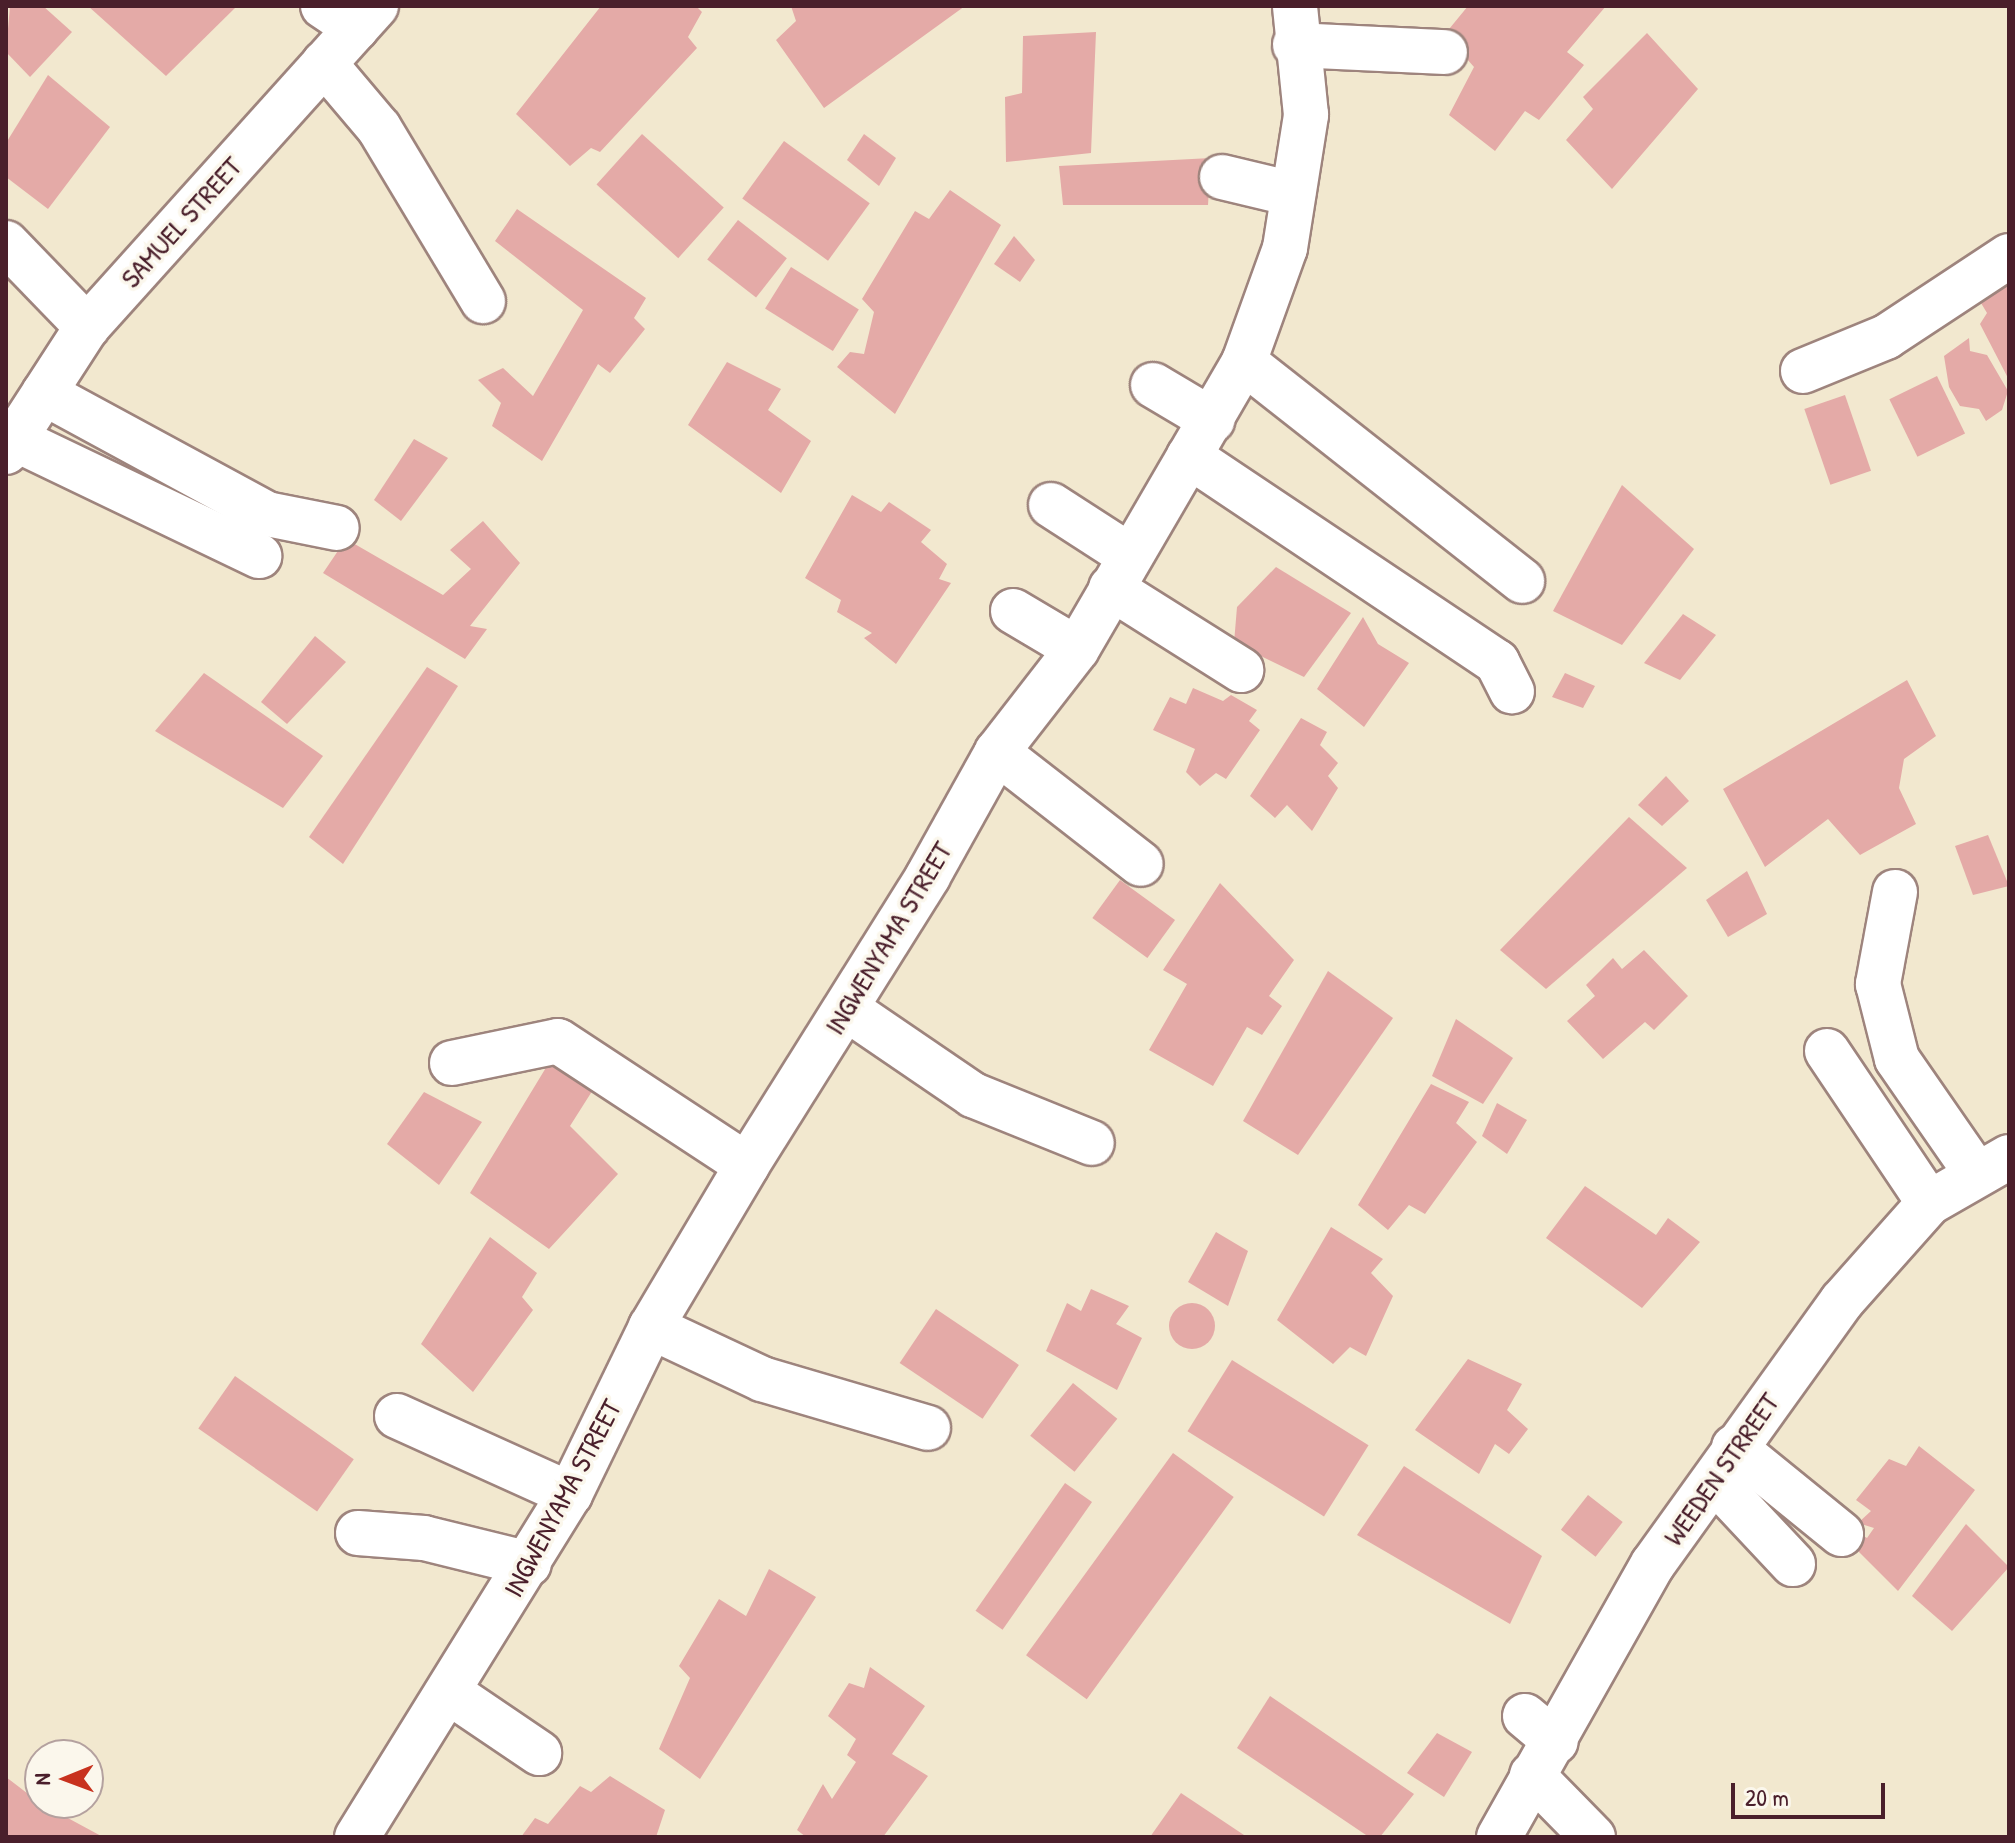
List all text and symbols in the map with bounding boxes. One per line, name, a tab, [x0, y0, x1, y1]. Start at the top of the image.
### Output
street label: SAMUEL STREET	[114, 150, 248, 294]
street label: INGWENYAMA STREET	[817, 836, 959, 1040]
street label: WEEDEN STRREET	[1656, 1386, 1786, 1552]
street label: INGWENYAMA STREET	[496, 1394, 628, 1602]
north arrow	[24, 1739, 104, 1819]
scale bar	[1735, 1767, 1889, 1817]
text: N	[27, 1773, 57, 1786]
text: 20 m	[1745, 1781, 1789, 1813]

